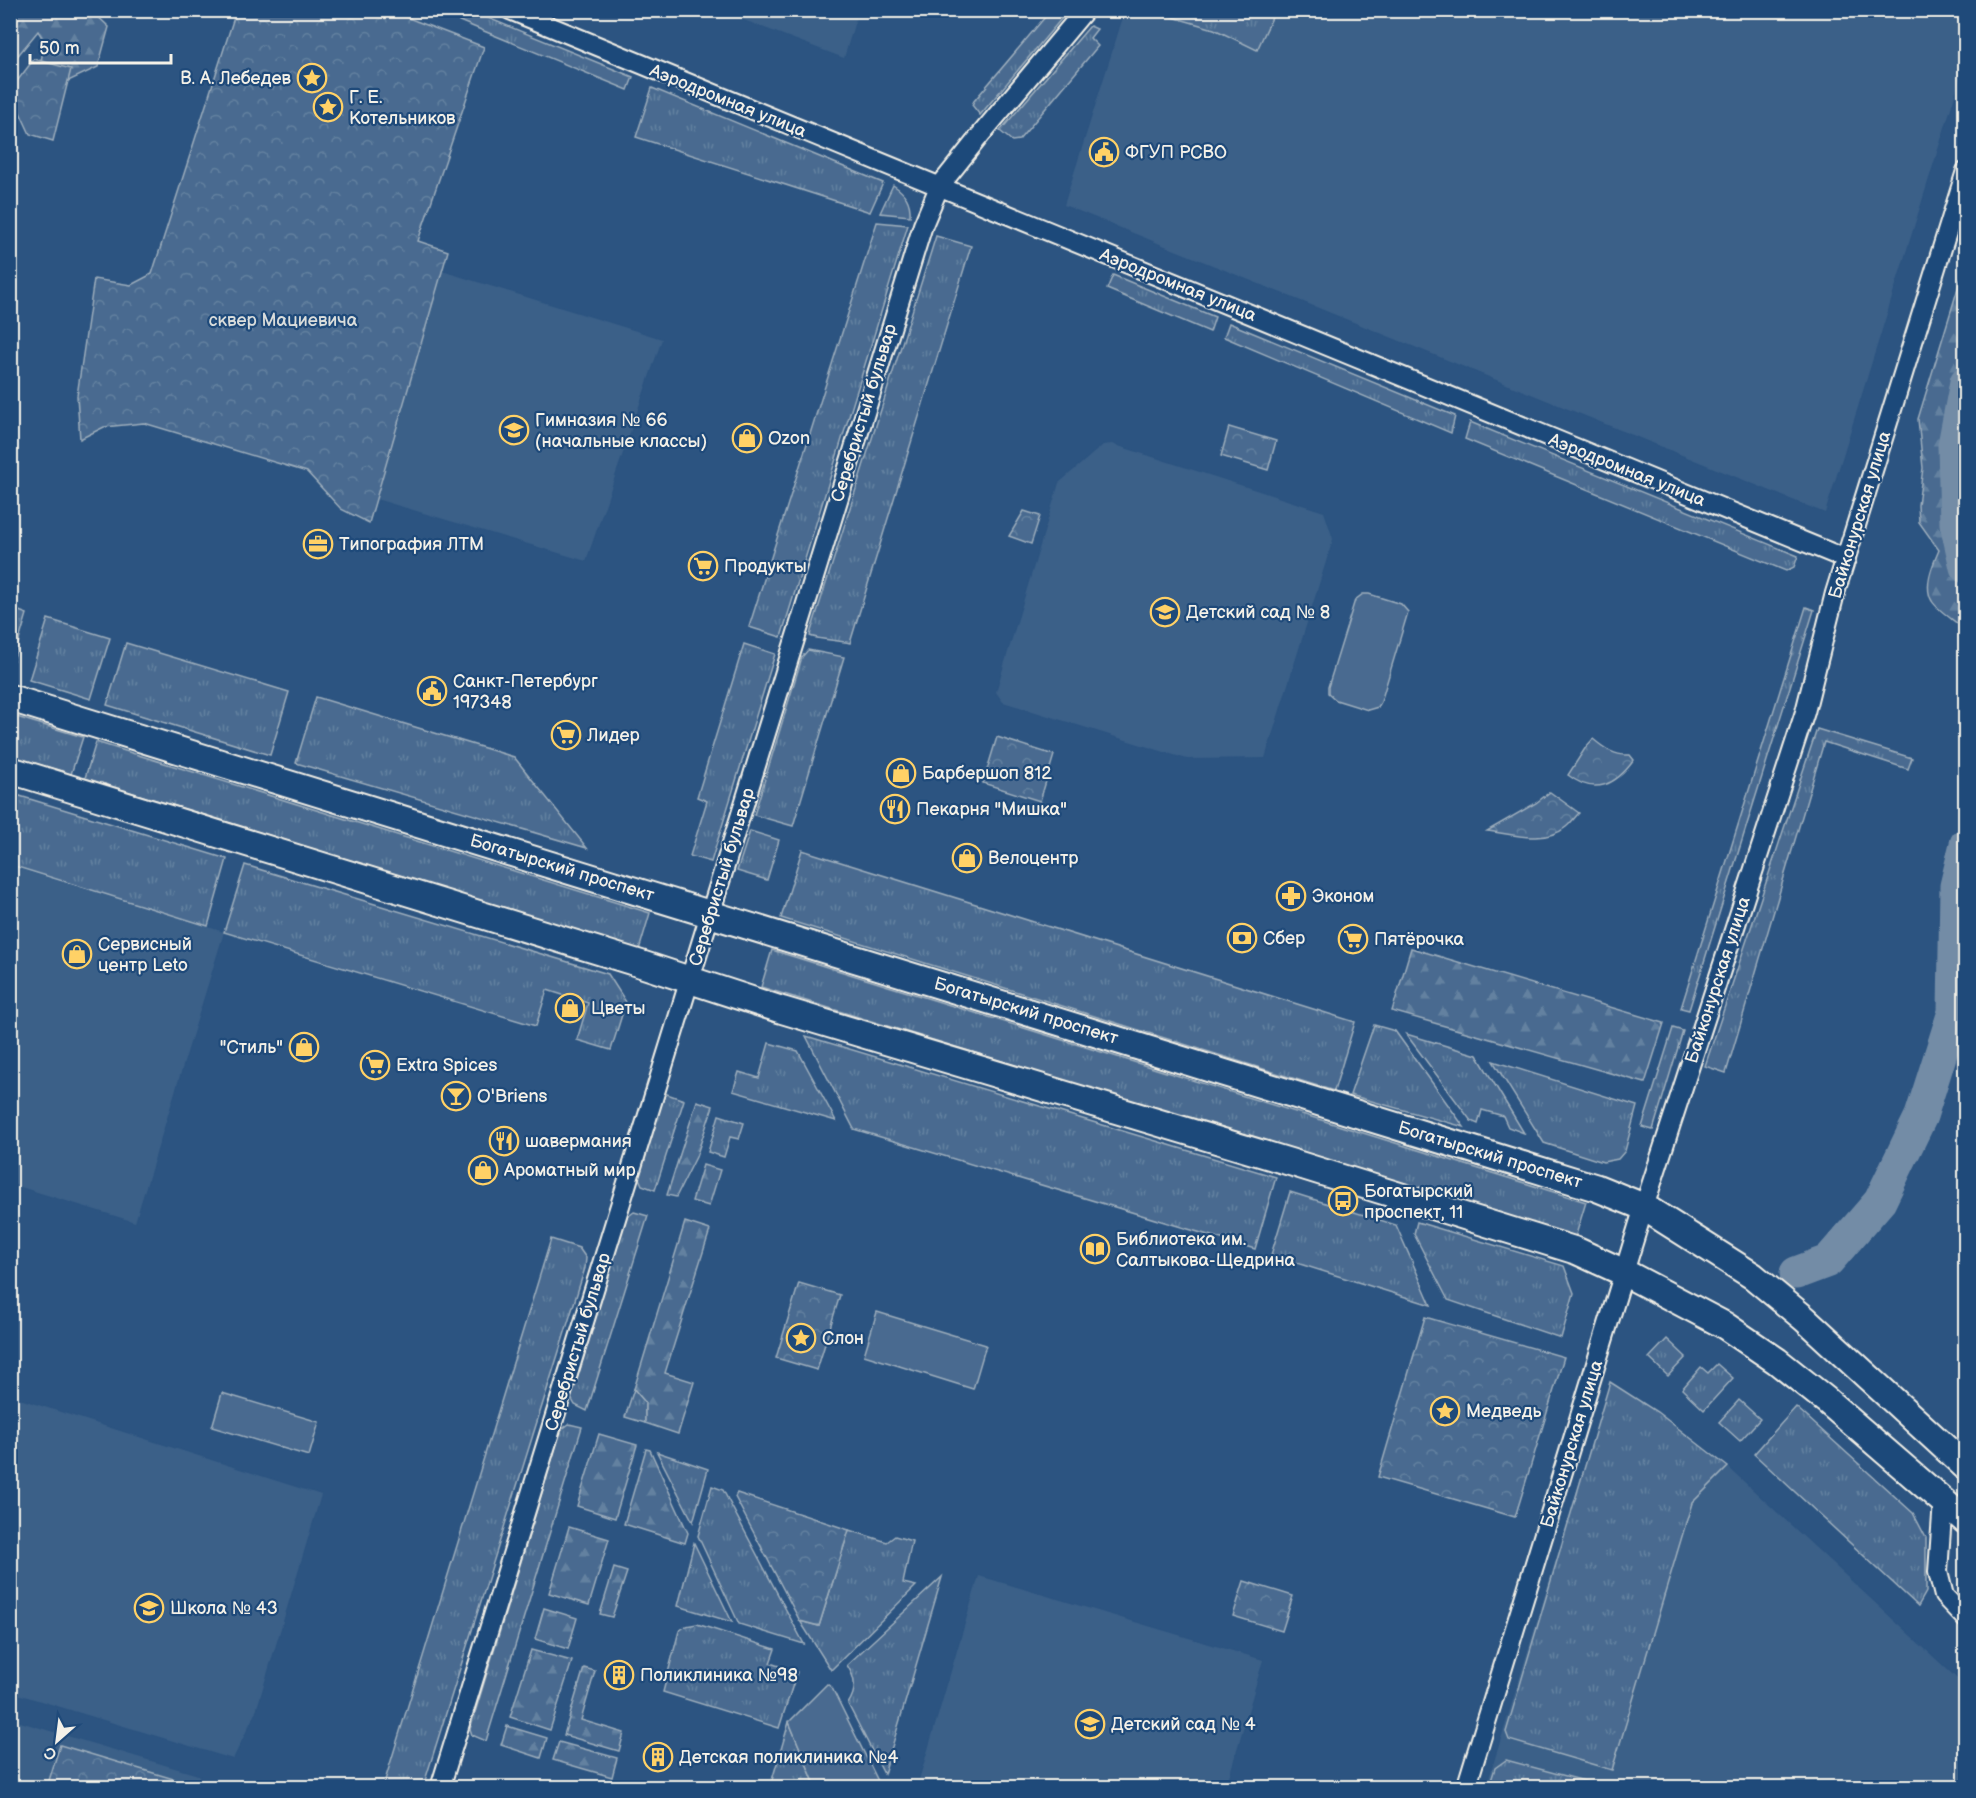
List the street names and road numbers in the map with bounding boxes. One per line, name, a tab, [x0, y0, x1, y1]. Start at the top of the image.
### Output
street label: Аэродромная улица	[646, 60, 810, 142]
street label: Аэродромная улица	[1096, 244, 1260, 326]
street label: Серебристый бульвар	[827, 321, 901, 505]
street label: Байконурская улица	[1825, 428, 1896, 601]
street label: Аэродромная улица	[1545, 429, 1709, 511]
street label: Серебристый бульвар	[685, 785, 759, 969]
street label: Богатырский проспект	[467, 830, 657, 906]
street label: Байконурская улица	[1681, 894, 1755, 1066]
street label: Богатырский проспект	[931, 973, 1121, 1049]
street label: Богатырский проспект	[1395, 1117, 1585, 1193]
street label: Серебристый бульвар	[541, 1250, 615, 1434]
street label: Байконурская улица	[1537, 1357, 1608, 1530]

